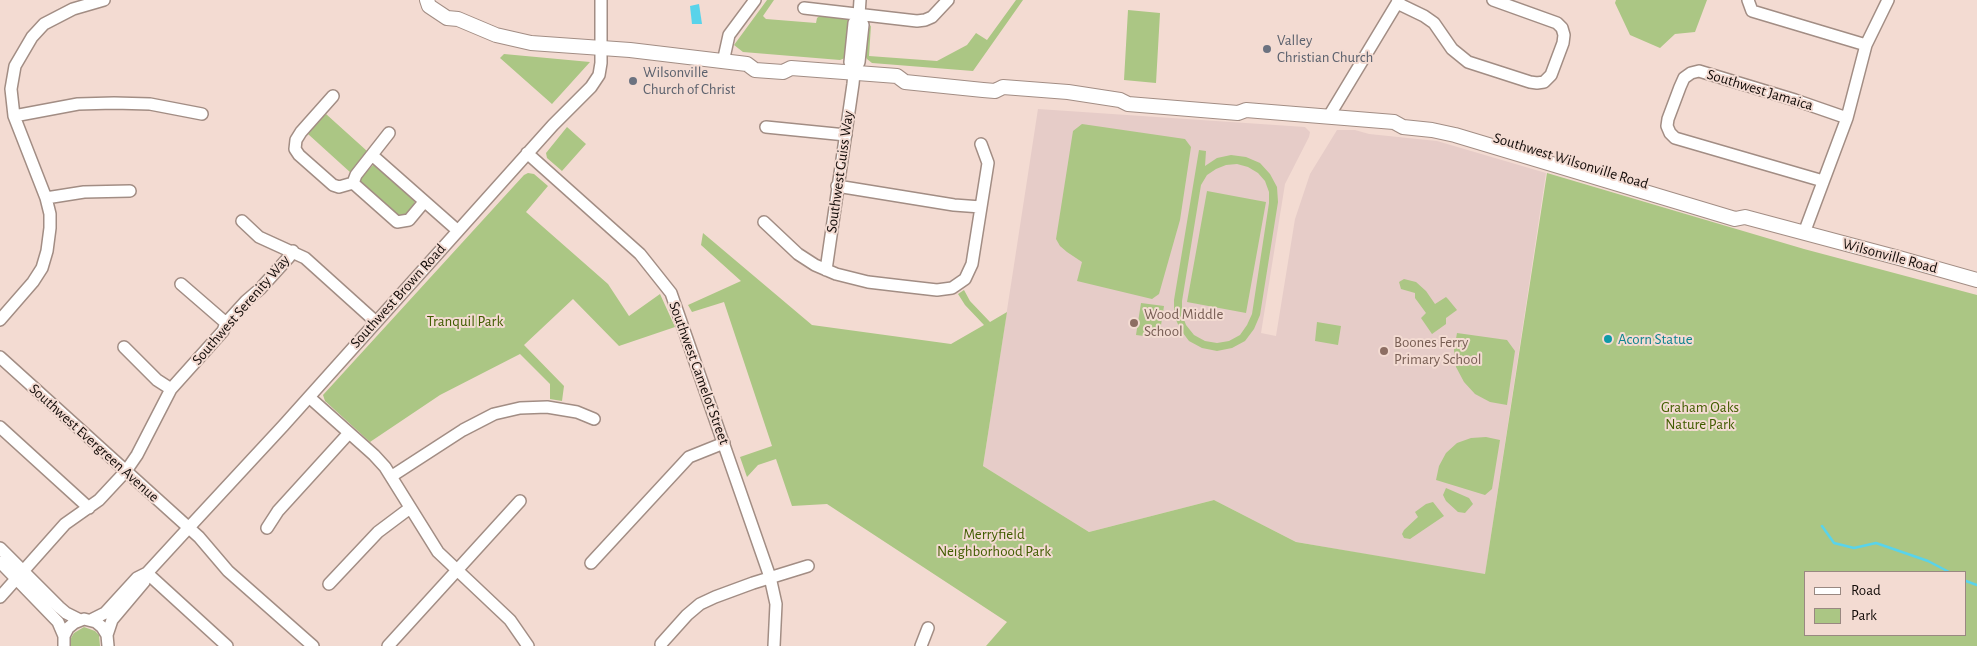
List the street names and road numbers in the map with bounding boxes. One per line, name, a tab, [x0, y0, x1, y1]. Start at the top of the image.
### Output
street label: Southwest Jamaica	[1705, 65, 1815, 115]
street label: Southwest Guiss Way	[823, 110, 857, 234]
street label: Southwest Wilsonville Road	[1491, 129, 1651, 193]
street label: Wilsonville Road	[1841, 235, 1939, 277]
street label: Southwest Brown Road	[347, 240, 449, 352]
street label: Southwest Serenity Way	[188, 251, 294, 369]
street label: Southwest Camelot Street	[665, 299, 733, 447]
street label: Southwest Evergreen Avenue	[25, 380, 163, 506]

